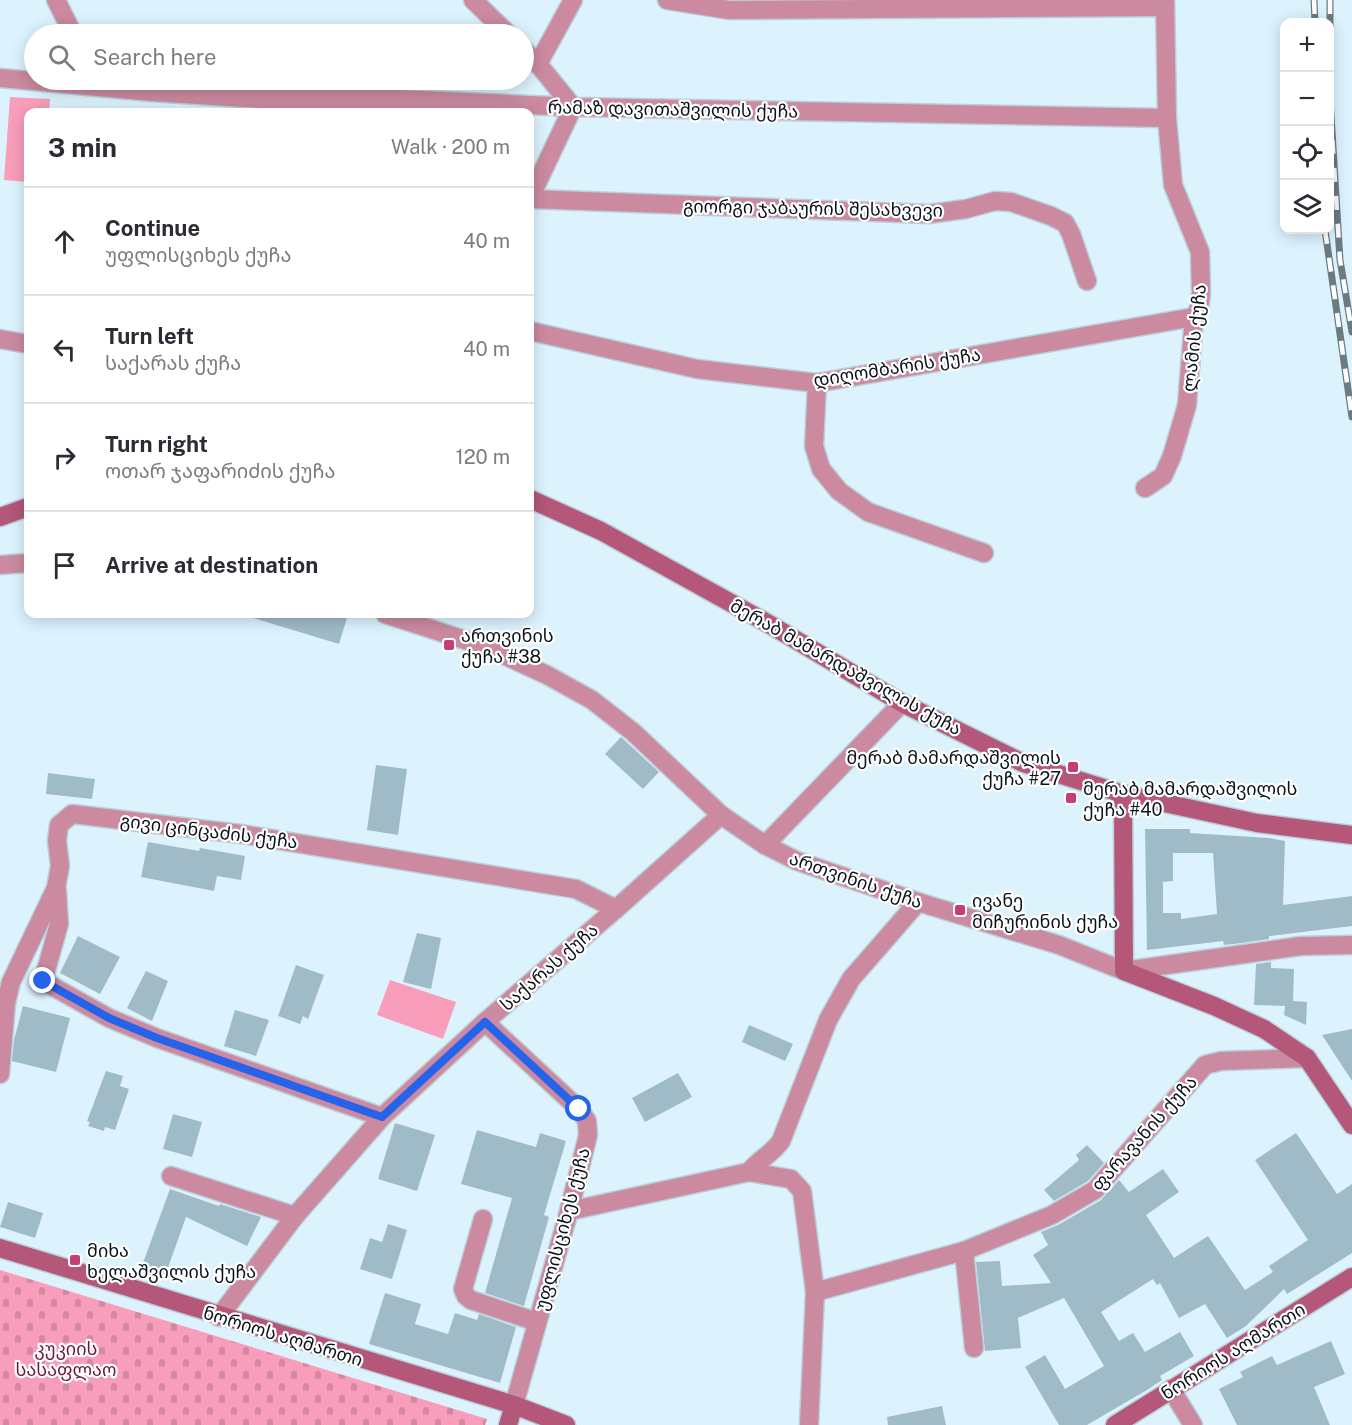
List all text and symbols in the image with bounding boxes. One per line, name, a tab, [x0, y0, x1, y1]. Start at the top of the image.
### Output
map controls	[1280, 18, 1334, 234]
button: +	[1280, 18, 1334, 72]
search box	[24, 24, 534, 90]
icon: search	[45, 41, 78, 74]
text: Search here	[93, 44, 217, 70]
button: −	[1280, 72, 1334, 126]
street label: რამაზ დავითაშვილის ქუჩა	[548, 96, 798, 123]
button: locate	[1280, 126, 1334, 180]
text: 3 min	[48, 132, 117, 163]
text: Walk · 200 m	[391, 135, 510, 159]
button: layers	[1280, 180, 1334, 234]
street label: გიორგი ჯაბაურის შესახვევი	[683, 195, 943, 222]
text: Continue	[105, 215, 200, 241]
icon: ahead	[48, 225, 81, 258]
text: 40 m	[463, 229, 510, 253]
text: უფლისციხეს ქუჩა	[105, 243, 291, 267]
street label: ლამის ქუჩა	[1178, 283, 1211, 393]
text: Turn left	[105, 323, 194, 349]
icon: left	[48, 333, 81, 366]
text: 40 m	[463, 337, 510, 361]
street label: დიღომბარის ქუჩა	[812, 343, 982, 392]
text: საქარას ქუჩა	[105, 351, 241, 375]
text: Turn right	[105, 431, 208, 457]
icon: right	[48, 441, 81, 474]
text: 120 m	[456, 445, 510, 469]
text: ოთარ ჯაფარიძის ქუჩა	[105, 459, 335, 483]
icon: arrive	[48, 549, 81, 582]
text: Arrive at destination	[105, 552, 318, 578]
street label: მერაბ მამარდაშვილის ქუჩა	[726, 595, 965, 740]
place label: ართვინის ქუჩა #38	[461, 625, 554, 668]
marker: ართვინის ქუჩა #38	[442, 638, 456, 652]
place label: მერაბ მამარდაშვილის ქუჩა #27	[847, 747, 1061, 790]
marker: მერაბ მამარდაშვილის ქუჩა #27	[1066, 760, 1080, 774]
place label: მერაბ მამარდაშვილის ქუჩა #40	[1083, 778, 1297, 821]
marker: მერაბ მამარდაშვილის ქუჩა #40	[1064, 791, 1078, 805]
street label: გივი ცინცაძის ქუჩა	[119, 810, 299, 853]
street label: ართვინის ქუჩა	[786, 847, 925, 914]
place label: ივანე მიჩურინის ქუჩა	[972, 890, 1118, 933]
marker: ივანე მიჩურინის ქუჩა	[953, 903, 967, 917]
street label: საქარას ქუჩა	[496, 919, 603, 1016]
route end	[29, 967, 55, 993]
street label: ფარავანის ქუჩა	[1087, 1071, 1202, 1195]
route start	[565, 1095, 591, 1121]
street label: უფლისციხეს ქუჩა	[530, 1145, 595, 1313]
place label: მიხა ხელაშვილის ქუჩა	[87, 1240, 256, 1283]
marker: მიხა ხელაშვილის ქუჩა	[68, 1253, 82, 1267]
street label: ნორიოს აღმართი	[1157, 1298, 1309, 1405]
street label: ნორიოს აღმართი	[200, 1302, 365, 1371]
park label: კუკიის სასაფლაო	[16, 1338, 116, 1381]

